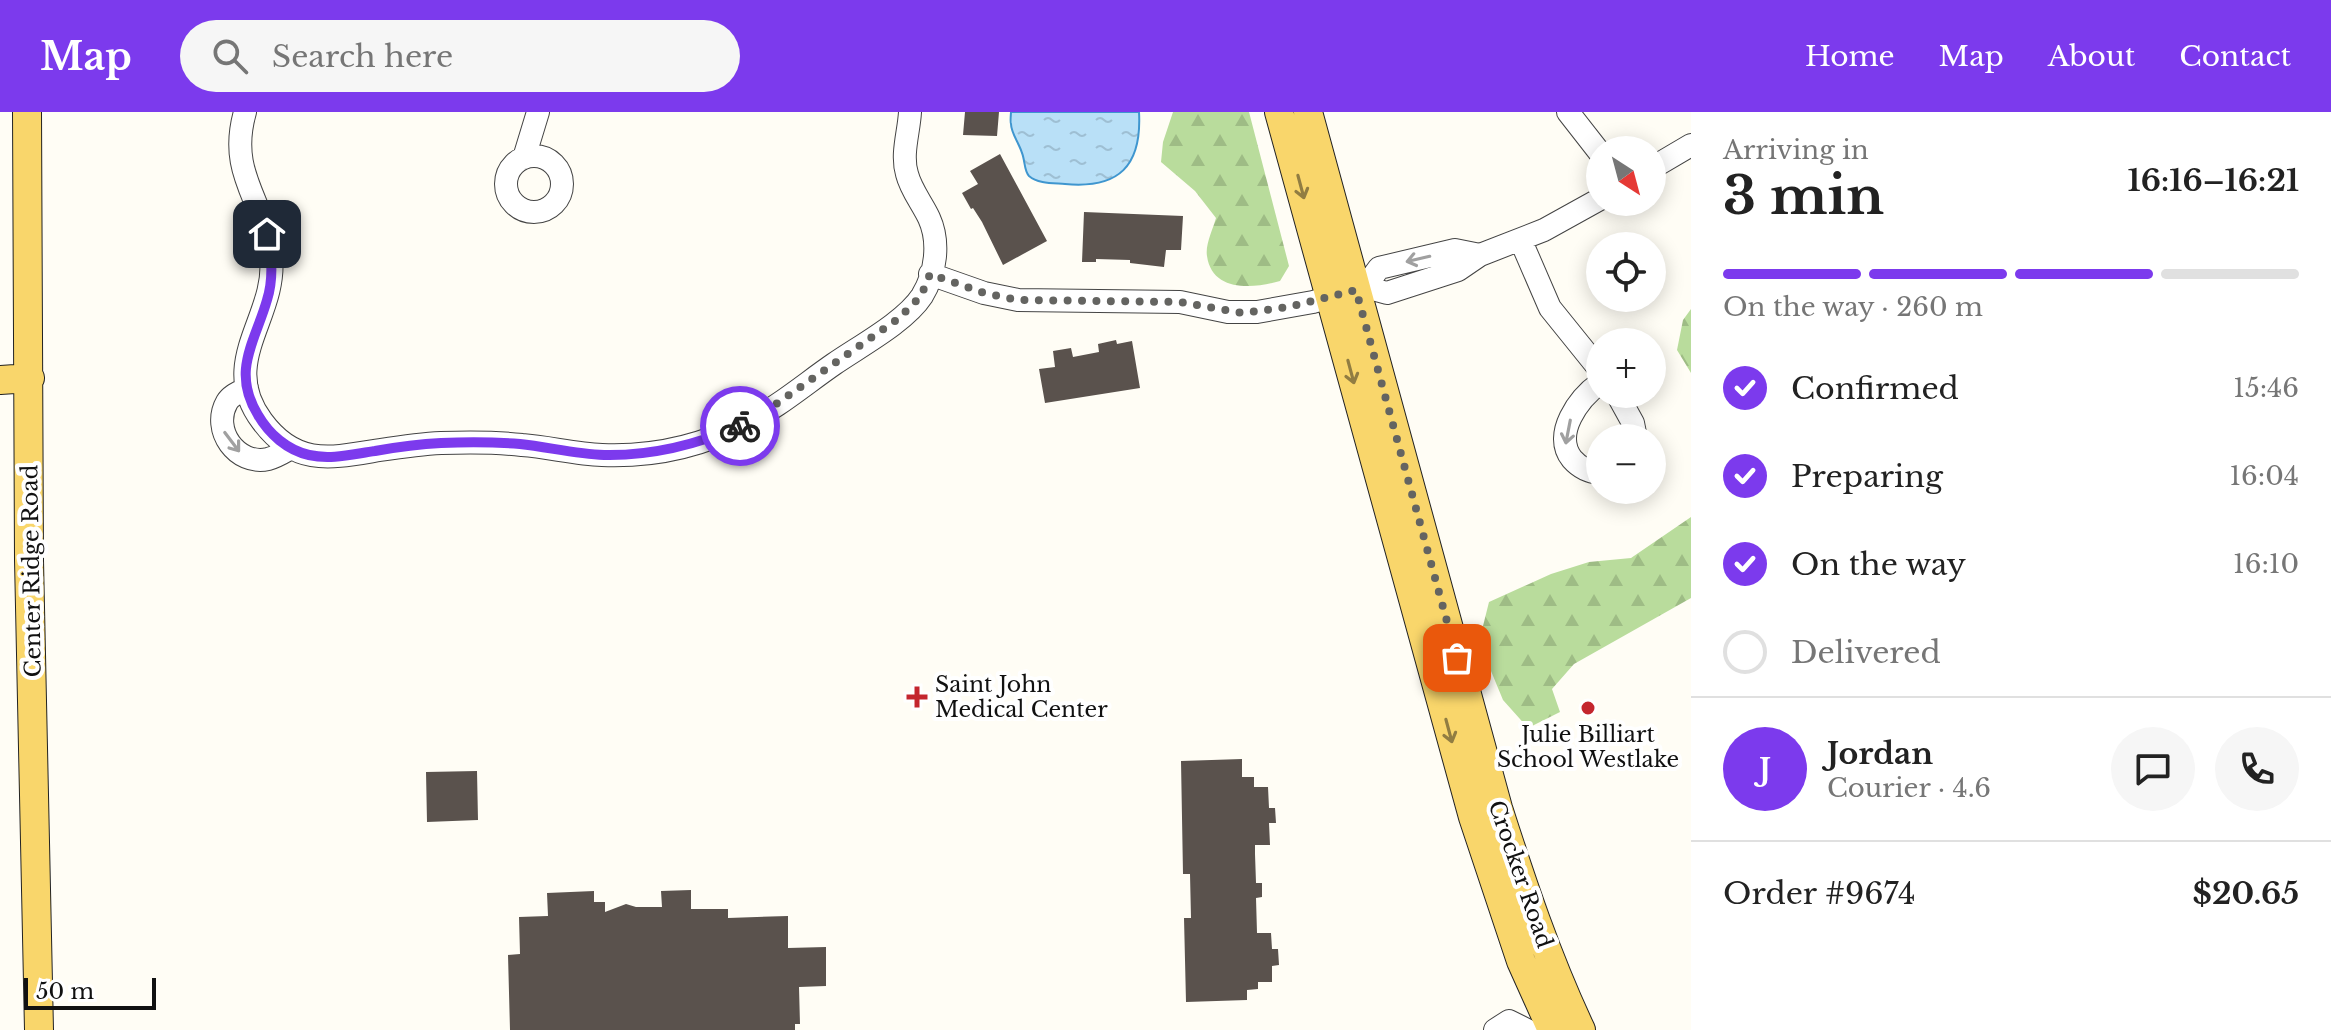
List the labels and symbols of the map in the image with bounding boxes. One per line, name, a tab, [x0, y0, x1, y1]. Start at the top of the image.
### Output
north arrow	[1586, 136, 1666, 216]
one-way arrow	[1295, 173, 1310, 199]
pin	[233, 200, 301, 268]
one-way arrow	[1405, 252, 1431, 267]
one-way arrow	[1345, 359, 1360, 385]
courier	[700, 386, 780, 466]
one-way arrow	[1559, 419, 1574, 445]
one-way arrow	[222, 432, 240, 453]
street label: Center Ridge Road	[16, 464, 47, 678]
pin	[1423, 624, 1491, 692]
place label: Saint John Medical Center	[935, 671, 1108, 723]
marker: Saint John Medical Center	[906, 686, 928, 708]
marker: Julie Billiart School Westlake	[1579, 699, 1597, 717]
one-way arrow	[1442, 718, 1457, 744]
place label: Julie Billiart School Westlake	[1497, 721, 1679, 773]
street label: Crocker Road	[1483, 797, 1558, 952]
scale bar	[24, 974, 156, 1010]

